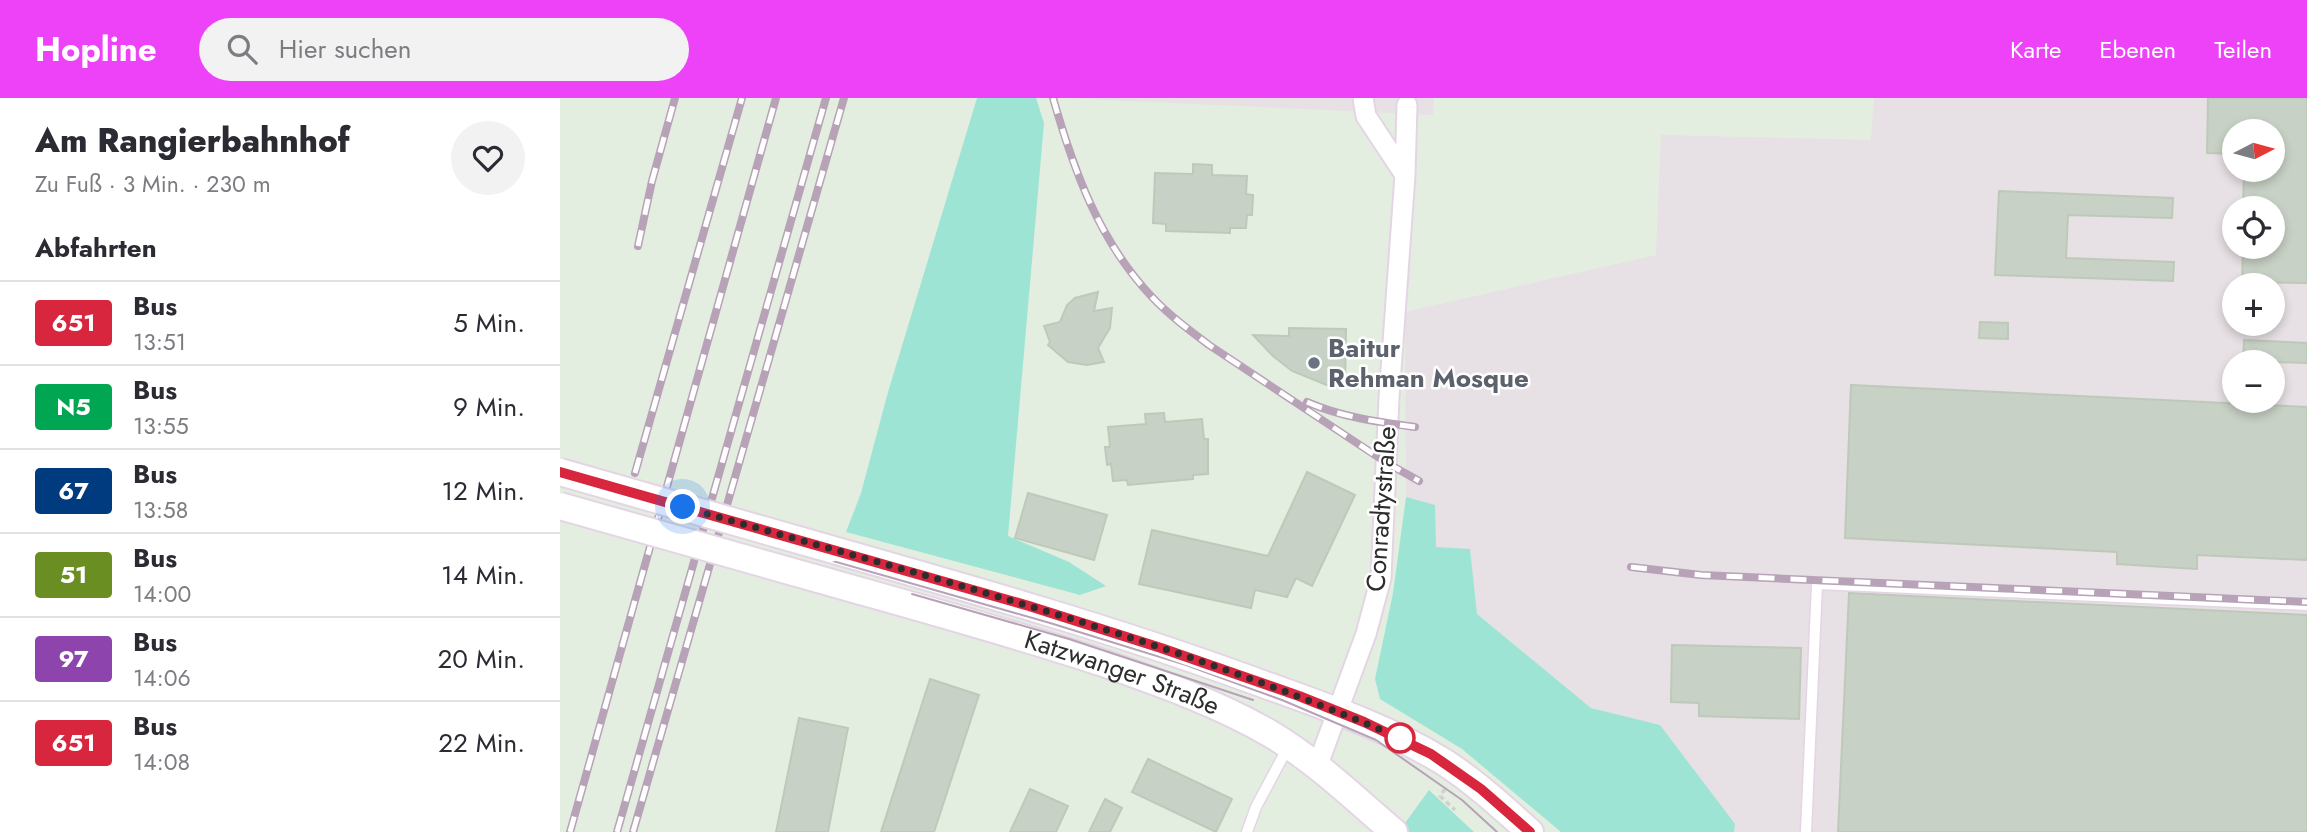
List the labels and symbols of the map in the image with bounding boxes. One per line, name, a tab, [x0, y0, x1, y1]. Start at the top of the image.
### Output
north arrow	[2222, 119, 2286, 182]
place label: Baitur Rehman Mosque	[1328, 329, 1529, 397]
marker: Baitur Rehman Mosque	[1306, 355, 1322, 371]
street label: Conradtystraße	[1356, 425, 1406, 593]
your location	[665, 489, 700, 524]
street label: Katzwanger Straße	[1020, 620, 1226, 724]
unlabelled marker	[1385, 723, 1415, 753]

